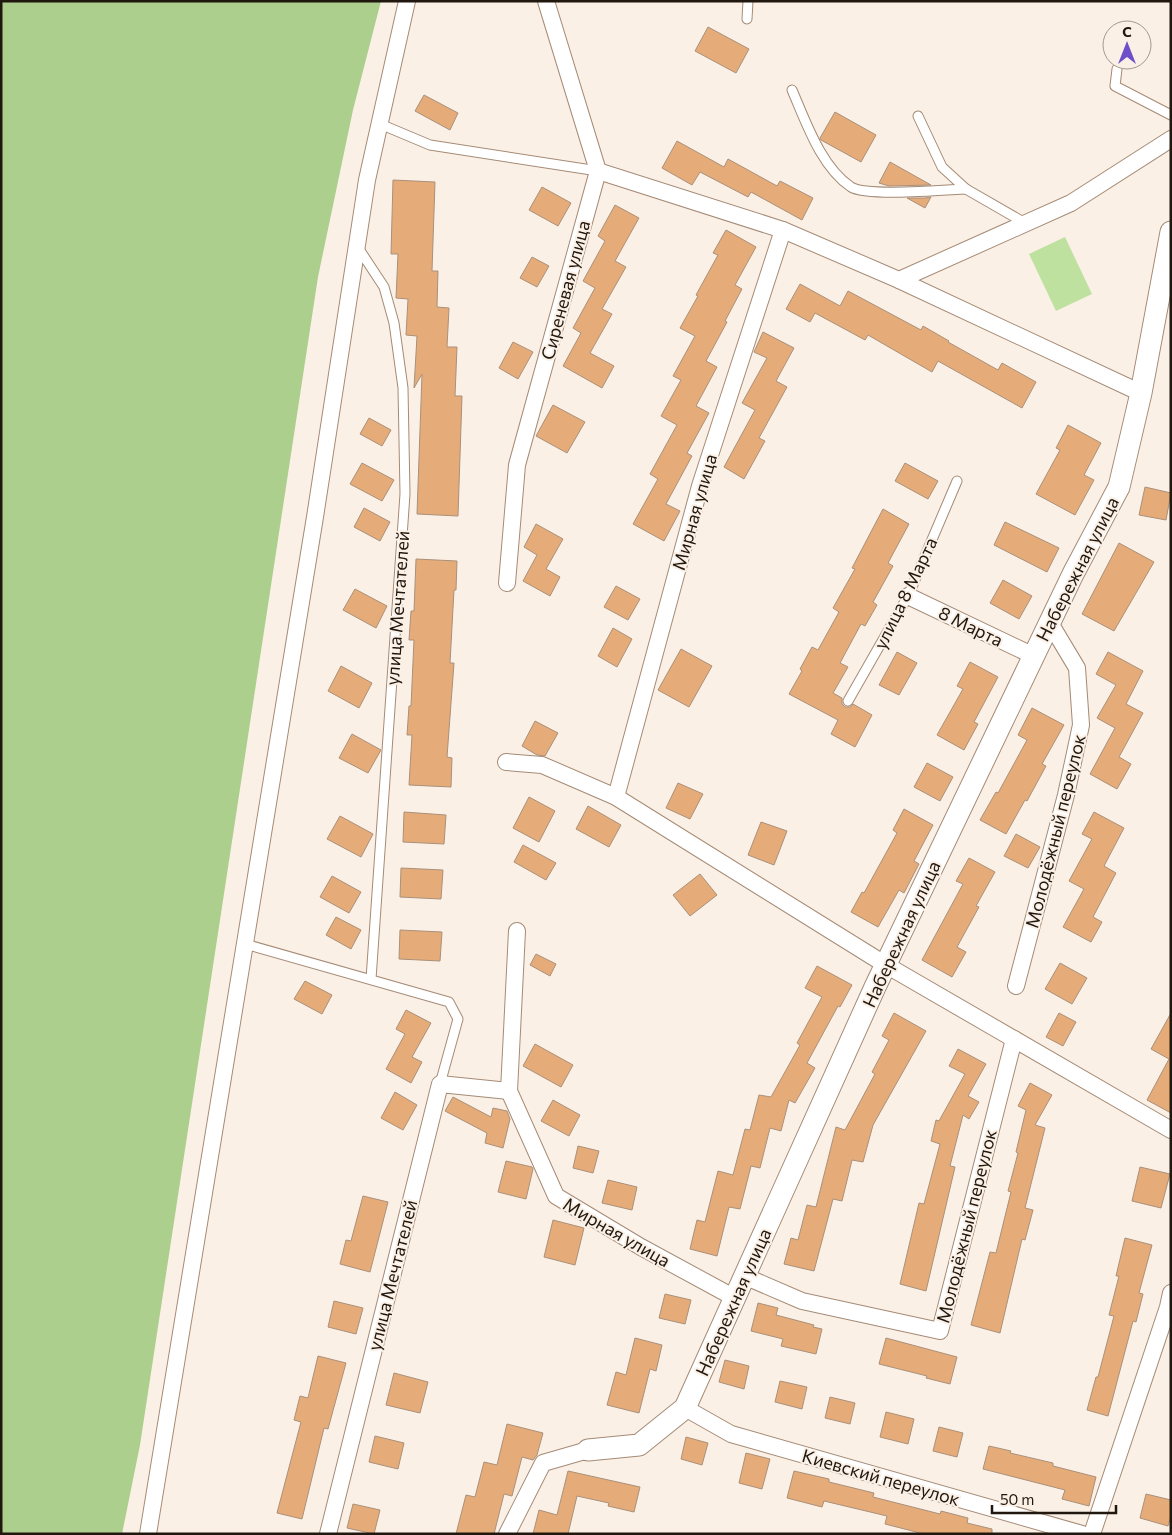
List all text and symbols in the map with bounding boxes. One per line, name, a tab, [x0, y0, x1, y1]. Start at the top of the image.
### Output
north arrow	[1102, 20, 1152, 70]
text: С	[1122, 23, 1132, 40]
street label: Сиреневая улица	[536, 218, 594, 362]
street label: Мирная улица	[667, 451, 721, 573]
street label: Набережная улица	[1031, 493, 1123, 645]
street label: улица Мечтателей	[381, 530, 413, 686]
street label: улица 8 Марта	[868, 534, 942, 652]
street label: 8 Марта	[935, 601, 1007, 651]
street label: Молодёжный переулок	[1020, 731, 1090, 930]
street label: Набережная улица	[857, 857, 945, 1011]
street label: Молодёжный переулок	[931, 1126, 1001, 1325]
street label: Мирная улица	[560, 1193, 674, 1271]
street label: улица Мечтателей	[363, 1197, 421, 1353]
street label: Набережная улица	[691, 1225, 775, 1379]
street label: Киевский переулок	[800, 1444, 963, 1510]
scale bar	[992, 1482, 1116, 1514]
text: 50 m	[1000, 1490, 1034, 1508]

